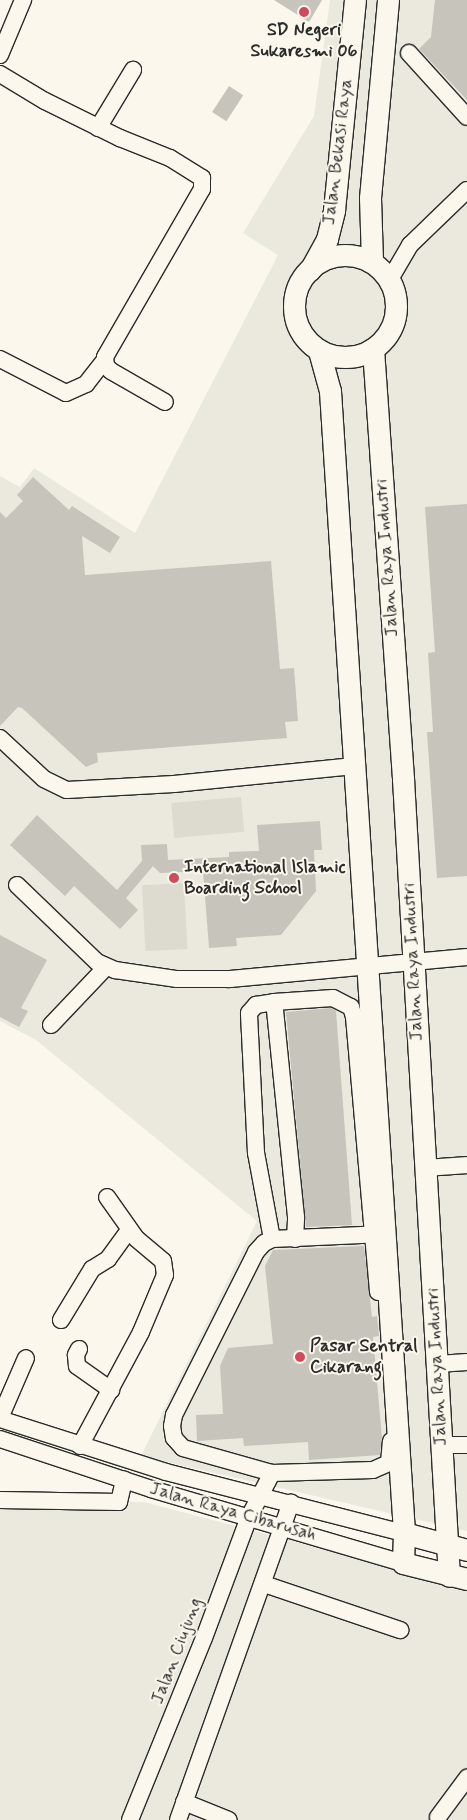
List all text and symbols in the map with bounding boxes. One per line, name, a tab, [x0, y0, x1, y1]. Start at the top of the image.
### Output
marker: SD Negeri Sukaresmi 06	[298, 6, 310, 18]
place label: SD Negeri Sukaresmi 06	[251, 20, 357, 62]
street label: Jalan Bekasi Raya	[318, 79, 358, 225]
street label: Jalan Raya Industri	[371, 482, 403, 634]
place label: International Islamic Boarding School	[184, 857, 352, 900]
marker: International Islamic Boarding School	[168, 872, 180, 884]
street label: Jalan Raya Industri	[398, 886, 428, 1038]
street label: Jalan Raya Industri	[422, 1291, 452, 1443]
place label: Pasar Sentral Cikarang	[310, 1336, 417, 1378]
marker: Pasar Sentral Cikarang	[294, 1351, 306, 1363]
street label: Jalan Raya Cibarusah	[146, 1477, 320, 1547]
street label: Jalan Ciujung	[147, 1594, 207, 1708]

